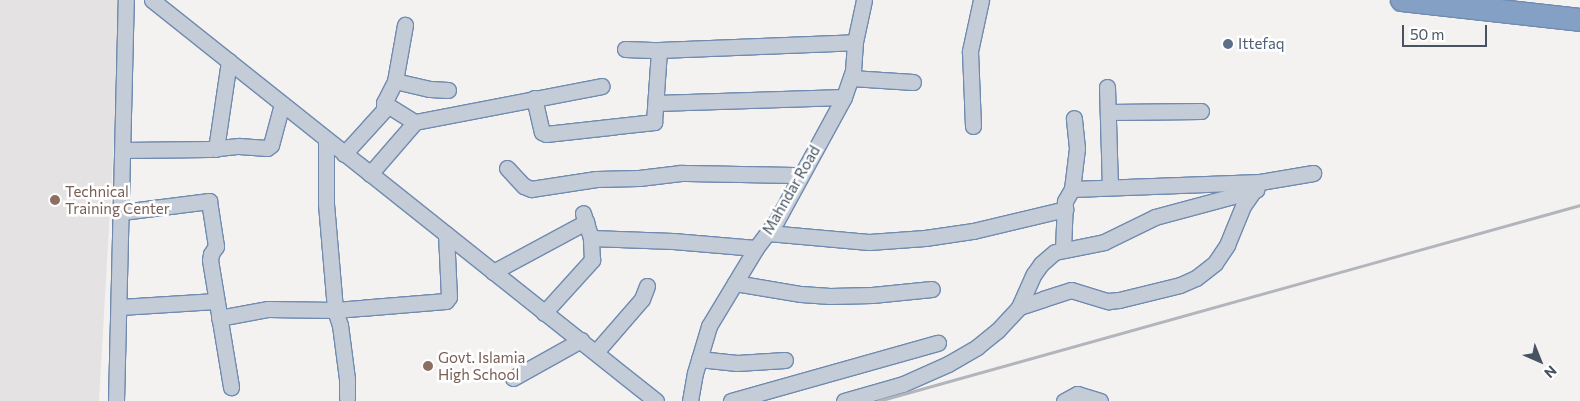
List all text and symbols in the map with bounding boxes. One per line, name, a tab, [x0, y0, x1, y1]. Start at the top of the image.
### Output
scale bar	[1405, 15, 1490, 47]
text: 50 m	[1410, 25, 1444, 43]
place label: Ittefaq	[1238, 35, 1285, 53]
marker: Ittefaq	[1222, 38, 1234, 50]
street label: Mahndar Road	[758, 142, 824, 238]
place label: Technical Training Center	[65, 182, 170, 217]
marker: Technical Training Center	[49, 194, 61, 206]
north arrow	[1515, 336, 1565, 386]
place label: Govt. Islamia High School	[438, 348, 525, 383]
marker: Govt. Islamia High School	[422, 360, 434, 372]
text: N	[1541, 362, 1560, 382]

